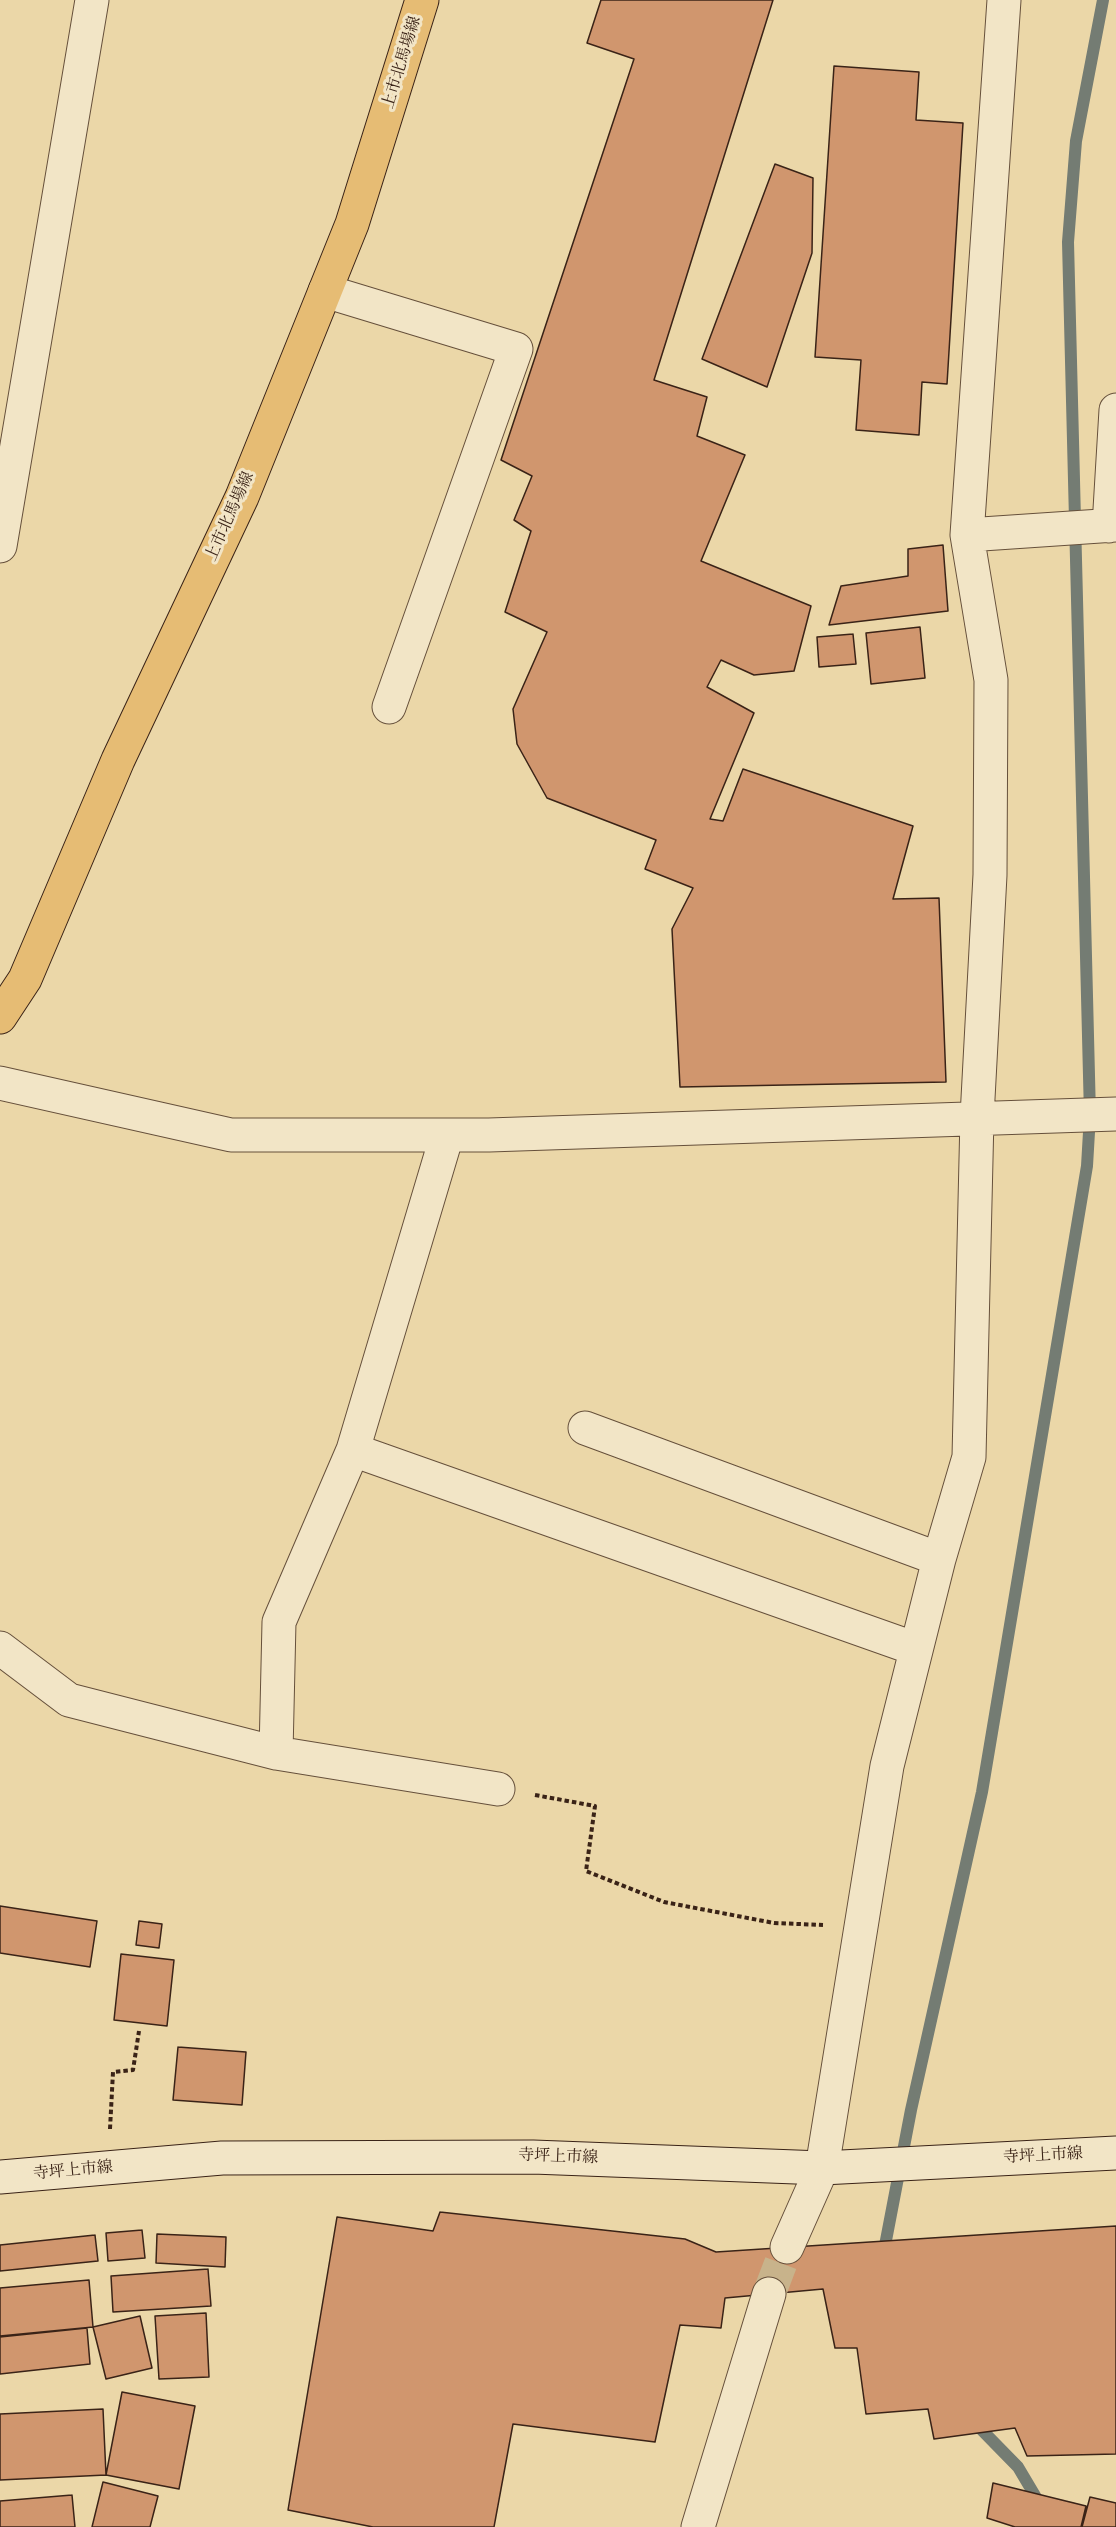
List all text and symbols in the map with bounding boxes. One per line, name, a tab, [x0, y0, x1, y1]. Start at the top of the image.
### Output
street label: 上市北馬場線	[380, 14, 426, 112]
street label: 上市北馬場線	[203, 469, 259, 565]
street label: 寺坪上市線	[1003, 2145, 1083, 2169]
street label: 寺坪上市線	[518, 2147, 598, 2169]
street label: 寺坪上市線	[32, 2159, 114, 2185]

